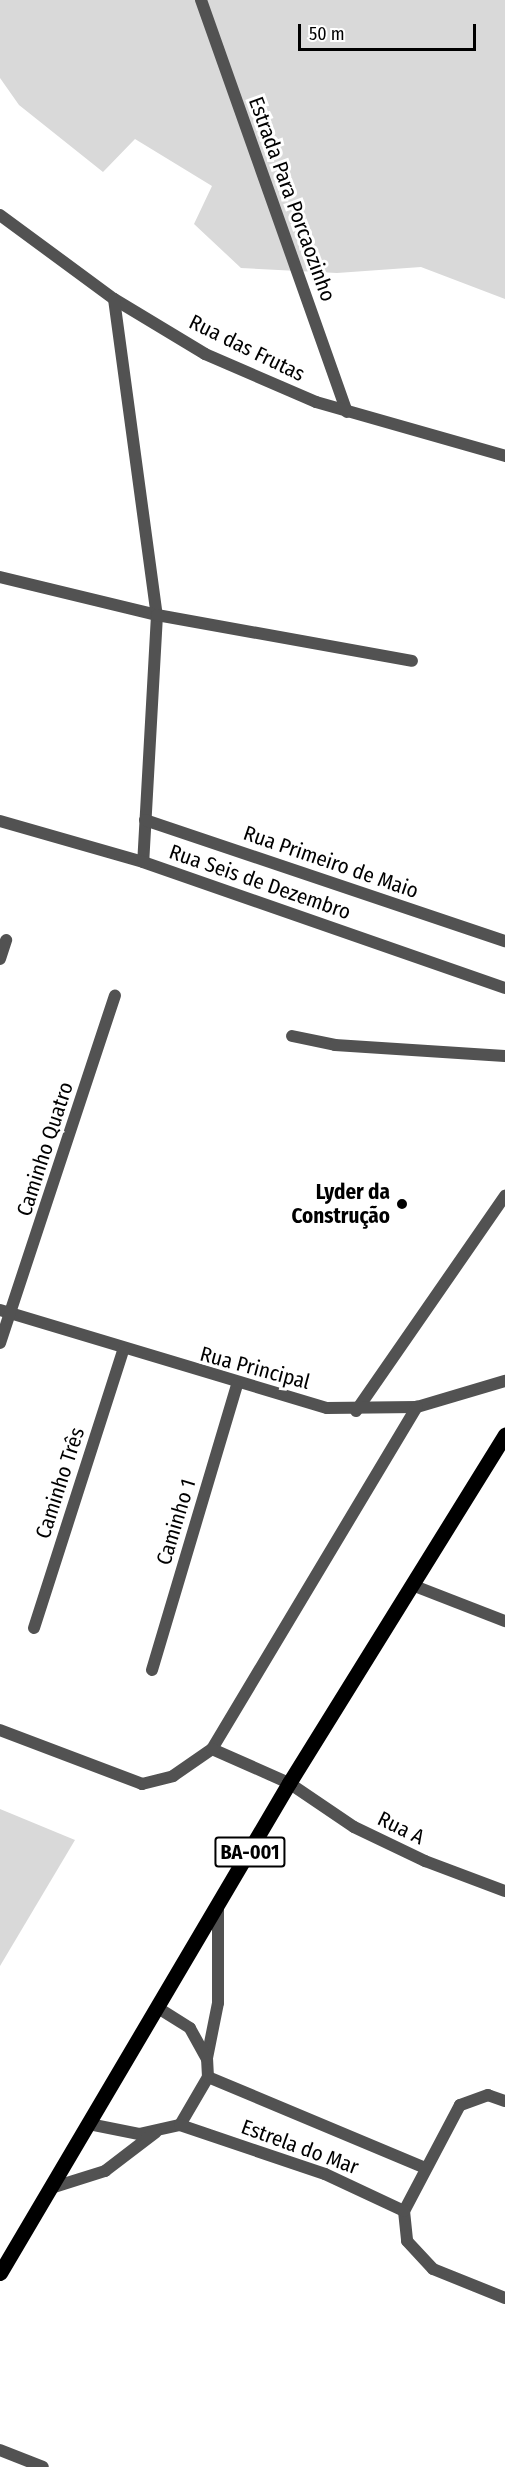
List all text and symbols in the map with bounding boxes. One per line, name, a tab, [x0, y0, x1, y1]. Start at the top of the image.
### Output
scale bar	[301, 12, 480, 50]
text: 50 m	[309, 23, 345, 45]
street label: Estrada Para Porcaozinho	[243, 93, 341, 305]
street label: Rua das Frutas	[185, 309, 309, 387]
street label: Rua Primeiro de Maio	[240, 820, 422, 904]
street label: Rua Seis de Dezembro	[166, 839, 354, 925]
street label: Caminho Quatro	[11, 1079, 79, 1219]
place label: Lyder da Construção	[291, 1179, 390, 1229]
marker: Lyder da Construção	[395, 1197, 409, 1211]
street label: Rua Principal	[197, 1341, 313, 1395]
street label: Caminho Três	[30, 1424, 90, 1542]
street label: Caminho 1	[151, 1476, 201, 1568]
street label: Rua A	[374, 1806, 428, 1850]
road number: BA-001	[214, 1835, 286, 1869]
street label: Estrela do Mar	[238, 2114, 362, 2180]

